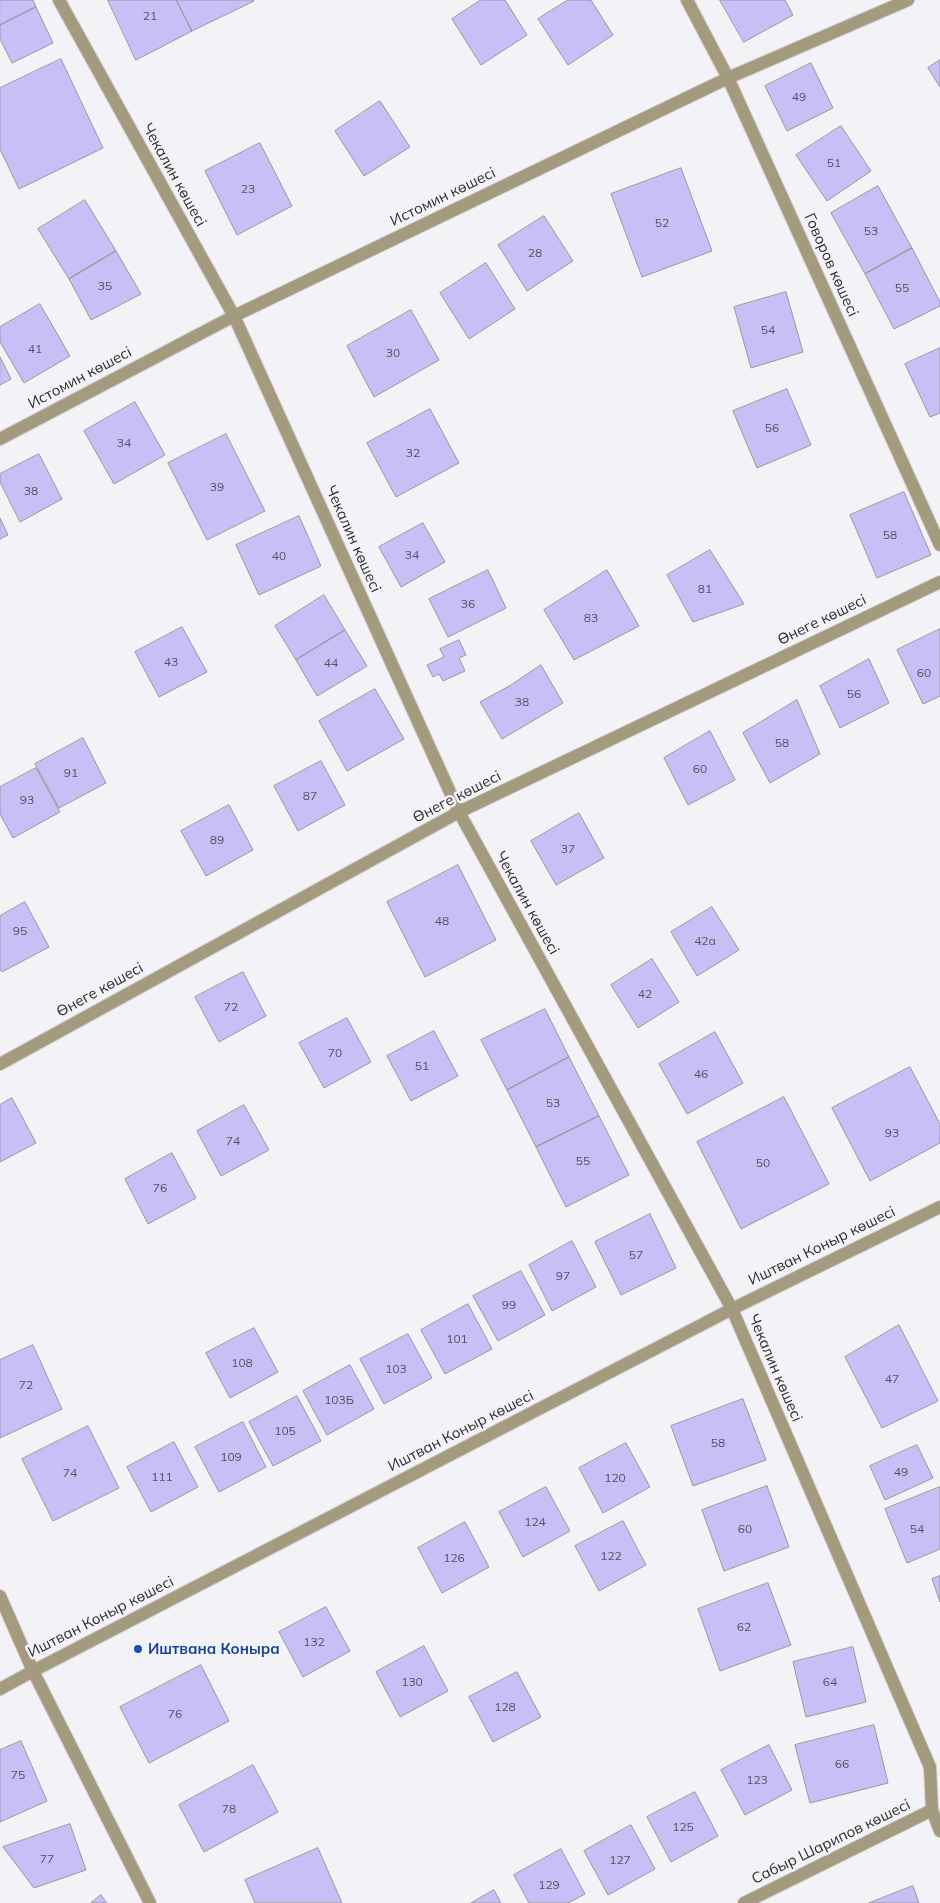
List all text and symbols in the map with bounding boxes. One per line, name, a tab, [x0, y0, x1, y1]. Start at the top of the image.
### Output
house number: 21	[143, 9, 157, 23]
house number: 49	[792, 90, 806, 104]
street label: Чекалин көшесі	[138, 120, 210, 230]
house number: 51	[827, 156, 841, 170]
street label: Истомин көшесі	[387, 164, 499, 230]
house number: 23	[241, 182, 255, 196]
street label: Говоров көшесі	[800, 211, 862, 319]
house number: 52	[655, 216, 669, 230]
house number: 53	[864, 224, 878, 238]
house number: 28	[528, 246, 542, 260]
house number: 35	[98, 279, 112, 293]
house number: 55	[895, 281, 909, 295]
house number: 54	[761, 323, 775, 337]
house number: 41	[28, 342, 42, 356]
street label: Истомин көшесі	[25, 343, 135, 413]
house number: 30	[386, 346, 400, 360]
house number: 56	[765, 421, 779, 435]
house number: 34	[117, 436, 131, 450]
house number: 32	[406, 446, 420, 460]
house number: 39	[210, 480, 224, 494]
street label: Чекалин көшесі	[321, 483, 385, 595]
house number: 38	[24, 484, 38, 498]
house number: 58	[883, 528, 897, 542]
house number: 34	[405, 548, 419, 562]
house number: 40	[272, 549, 286, 563]
house number: 81	[698, 582, 712, 596]
street label: Өнеге көшесі	[775, 591, 869, 649]
house number: 36	[461, 597, 475, 611]
house number: 83	[584, 611, 598, 625]
house number: 43	[164, 655, 178, 669]
house number: 44	[324, 656, 338, 670]
house number: 60	[917, 666, 931, 680]
house number: 56	[847, 687, 861, 701]
house number: 38	[515, 695, 529, 709]
house number: 58	[775, 736, 789, 750]
house number: 60	[693, 762, 707, 776]
house number: 91	[64, 766, 78, 780]
street label: Өнеге көшесі	[410, 767, 504, 827]
house number: 87	[303, 789, 317, 803]
house number: 93	[20, 793, 34, 807]
house number: 89	[210, 833, 224, 847]
house number: 37	[561, 842, 575, 856]
street label: Чекалин көшесі	[491, 848, 563, 958]
house number: 48	[435, 914, 449, 928]
house number: 95	[13, 924, 27, 938]
house number: 42а	[694, 934, 716, 948]
street label: Өнеге көшесі	[53, 959, 147, 1021]
house number: 42	[638, 987, 652, 1001]
house number: 72	[224, 1000, 238, 1014]
house number: 70	[328, 1046, 342, 1060]
house number: 51	[415, 1059, 429, 1073]
house number: 46	[694, 1067, 708, 1081]
house number: 53	[546, 1096, 560, 1110]
house number: 93	[885, 1126, 899, 1140]
house number: 74	[226, 1134, 240, 1148]
house number: 55	[576, 1154, 590, 1168]
house number: 50	[756, 1156, 770, 1170]
house number: 76	[153, 1181, 167, 1195]
street label: Иштван Коныр көшесі	[746, 1203, 898, 1289]
house number: 57	[629, 1248, 643, 1262]
house number: 97	[556, 1269, 570, 1283]
house number: 99	[502, 1298, 516, 1312]
street label: Чекалин көшесі	[744, 1311, 806, 1425]
house number: 101	[446, 1332, 468, 1346]
house number: 108	[231, 1356, 253, 1370]
house number: 103	[385, 1362, 407, 1376]
house number: 47	[885, 1372, 899, 1386]
house number: 72	[19, 1378, 33, 1392]
street label: Иштван Коныр көшесі	[385, 1386, 537, 1476]
house number: 103Б	[324, 1393, 354, 1407]
house number: 105	[274, 1424, 296, 1438]
house number: 58	[711, 1436, 725, 1450]
house number: 109	[220, 1450, 242, 1464]
house number: 49	[894, 1465, 908, 1479]
house number: 74	[63, 1466, 77, 1480]
house number: 111	[151, 1470, 173, 1484]
house number: 120	[604, 1471, 626, 1485]
house number: 124	[524, 1515, 546, 1529]
house number: 60	[738, 1522, 752, 1536]
house number: 54	[910, 1522, 924, 1536]
house number: 122	[600, 1549, 622, 1563]
house number: 126	[443, 1551, 465, 1565]
street label: Иштван Коныр көшесі	[25, 1572, 177, 1662]
house number: 62	[737, 1620, 751, 1634]
house number: 132	[303, 1635, 325, 1649]
place label: Иштвана Коныра	[148, 1640, 280, 1658]
marker: Иштвана Коныра	[132, 1643, 144, 1655]
house number: 130	[401, 1675, 423, 1689]
house number: 64	[823, 1675, 837, 1689]
house number: 128	[494, 1700, 516, 1714]
house number: 76	[168, 1707, 182, 1721]
house number: 66	[835, 1757, 849, 1771]
house number: 75	[11, 1768, 25, 1782]
house number: 123	[746, 1773, 768, 1787]
street label: Сабыр Шарипов көшесі	[749, 1796, 913, 1888]
house number: 78	[222, 1802, 236, 1816]
house number: 125	[672, 1820, 694, 1834]
house number: 77	[40, 1852, 54, 1866]
house number: 127	[609, 1853, 631, 1867]
house number: 129	[538, 1878, 560, 1892]

